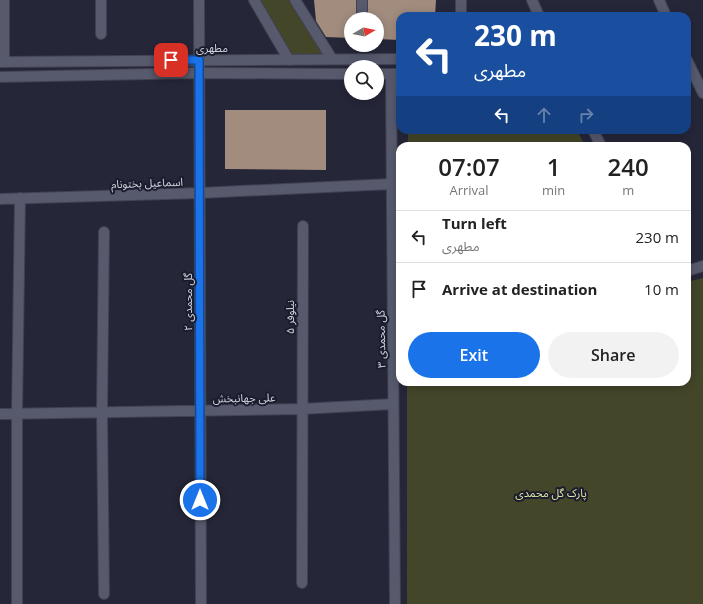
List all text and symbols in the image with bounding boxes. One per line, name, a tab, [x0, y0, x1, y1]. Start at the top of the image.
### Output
north arrow	[344, 12, 384, 52]
map controls	[344, 12, 384, 100]
text: 230 m	[474, 16, 557, 54]
icon: left	[408, 28, 460, 80]
street label: مطهری	[196, 40, 228, 55]
pin	[154, 43, 188, 77]
icon: arrive	[160, 49, 182, 71]
text: مطهری	[474, 58, 526, 82]
button: search	[344, 60, 384, 100]
icon: left	[491, 104, 513, 126]
icon: ahead	[533, 104, 555, 126]
icon: right	[575, 104, 597, 126]
text: 07:07	[438, 150, 500, 183]
text: 1	[547, 150, 561, 183]
text: 240	[608, 150, 649, 183]
street label: اسماعیل بختونام	[111, 174, 183, 192]
text: Arrival	[449, 181, 489, 199]
text: min	[542, 181, 565, 199]
text: m	[622, 181, 634, 199]
text: Turn left	[442, 213, 507, 233]
icon: left	[408, 226, 430, 248]
text: 230 m	[635, 227, 679, 247]
text: مطهری	[442, 237, 480, 255]
street label: گل محمدی ۲	[180, 273, 195, 331]
icon: arrive	[408, 278, 430, 300]
text: Arrive at destination	[442, 279, 597, 299]
text: 10 m	[644, 279, 679, 299]
street label: نیلوفر ۵	[282, 300, 297, 334]
street label: گل محمدی ۳	[372, 309, 389, 368]
button: Exit	[408, 332, 540, 378]
button: Share	[548, 332, 679, 378]
street label: علی جهانبخش	[212, 389, 276, 406]
position arrow	[179, 479, 221, 521]
park label: پارک گل محمدی	[515, 485, 587, 501]

